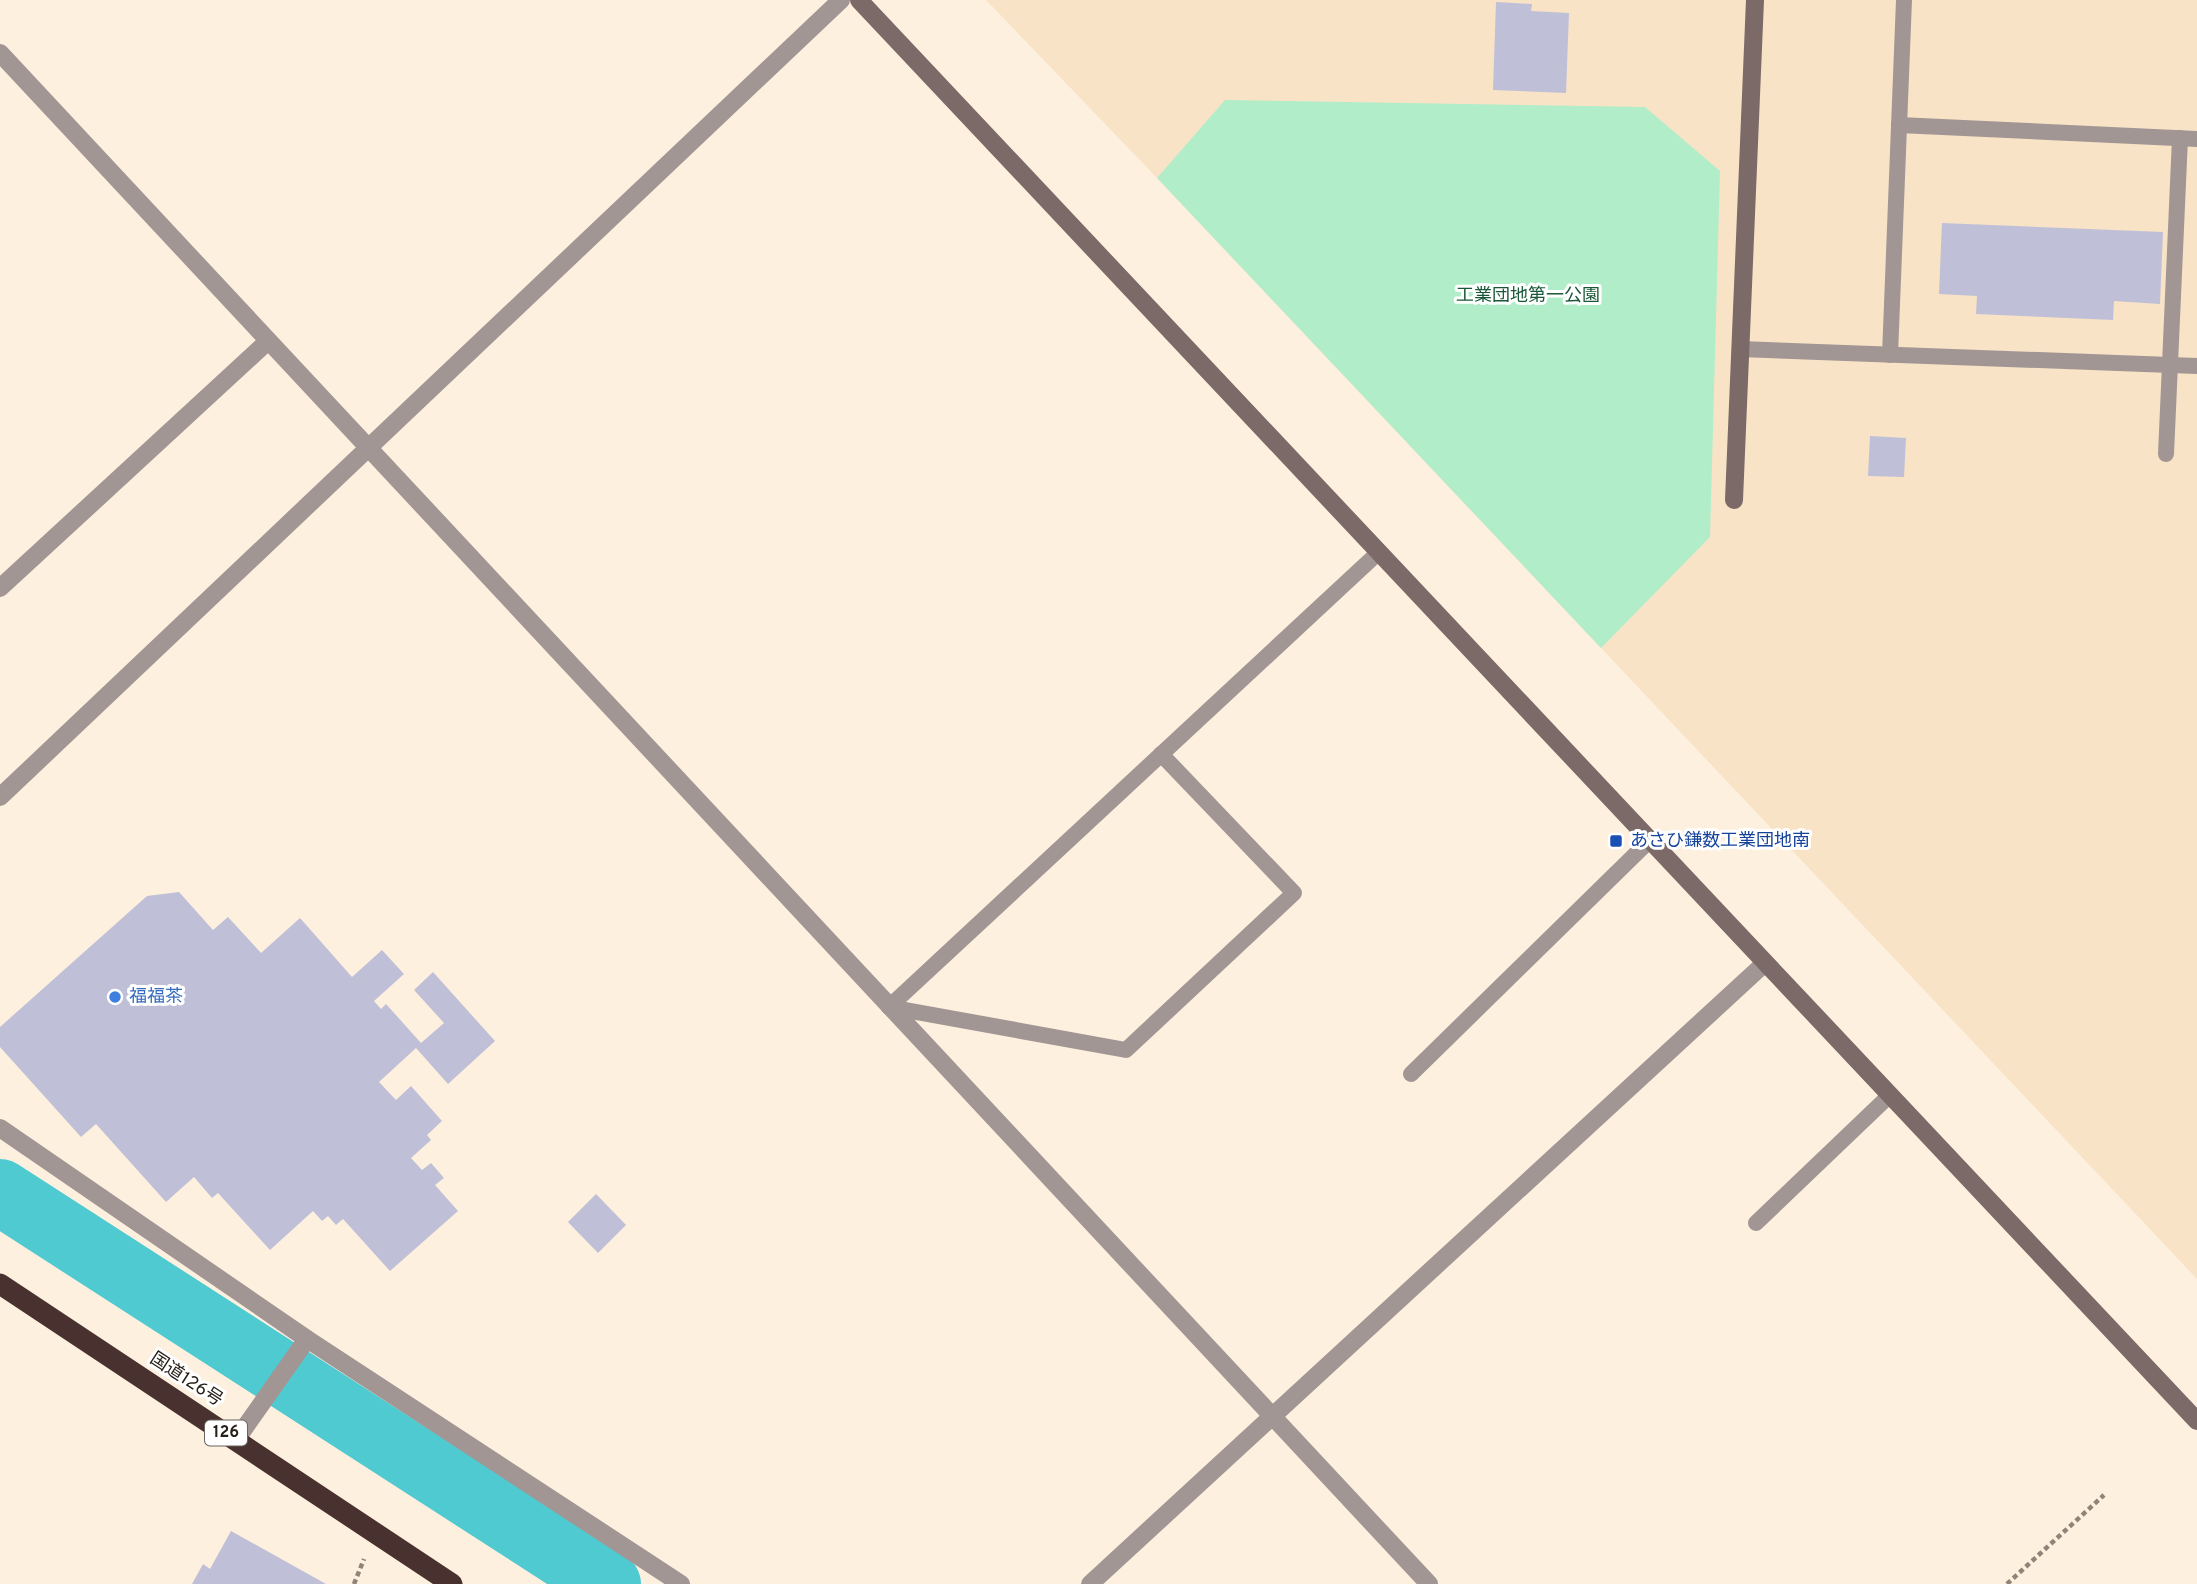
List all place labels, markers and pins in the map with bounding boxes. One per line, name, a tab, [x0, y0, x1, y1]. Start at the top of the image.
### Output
place label: あさひ鎌数工業団地南	[1630, 830, 1810, 853]
marker: あさひ鎌数工業団地南	[1608, 833, 1624, 849]
place label: 福福茶	[129, 986, 183, 1009]
marker: 福福茶	[107, 989, 123, 1005]

